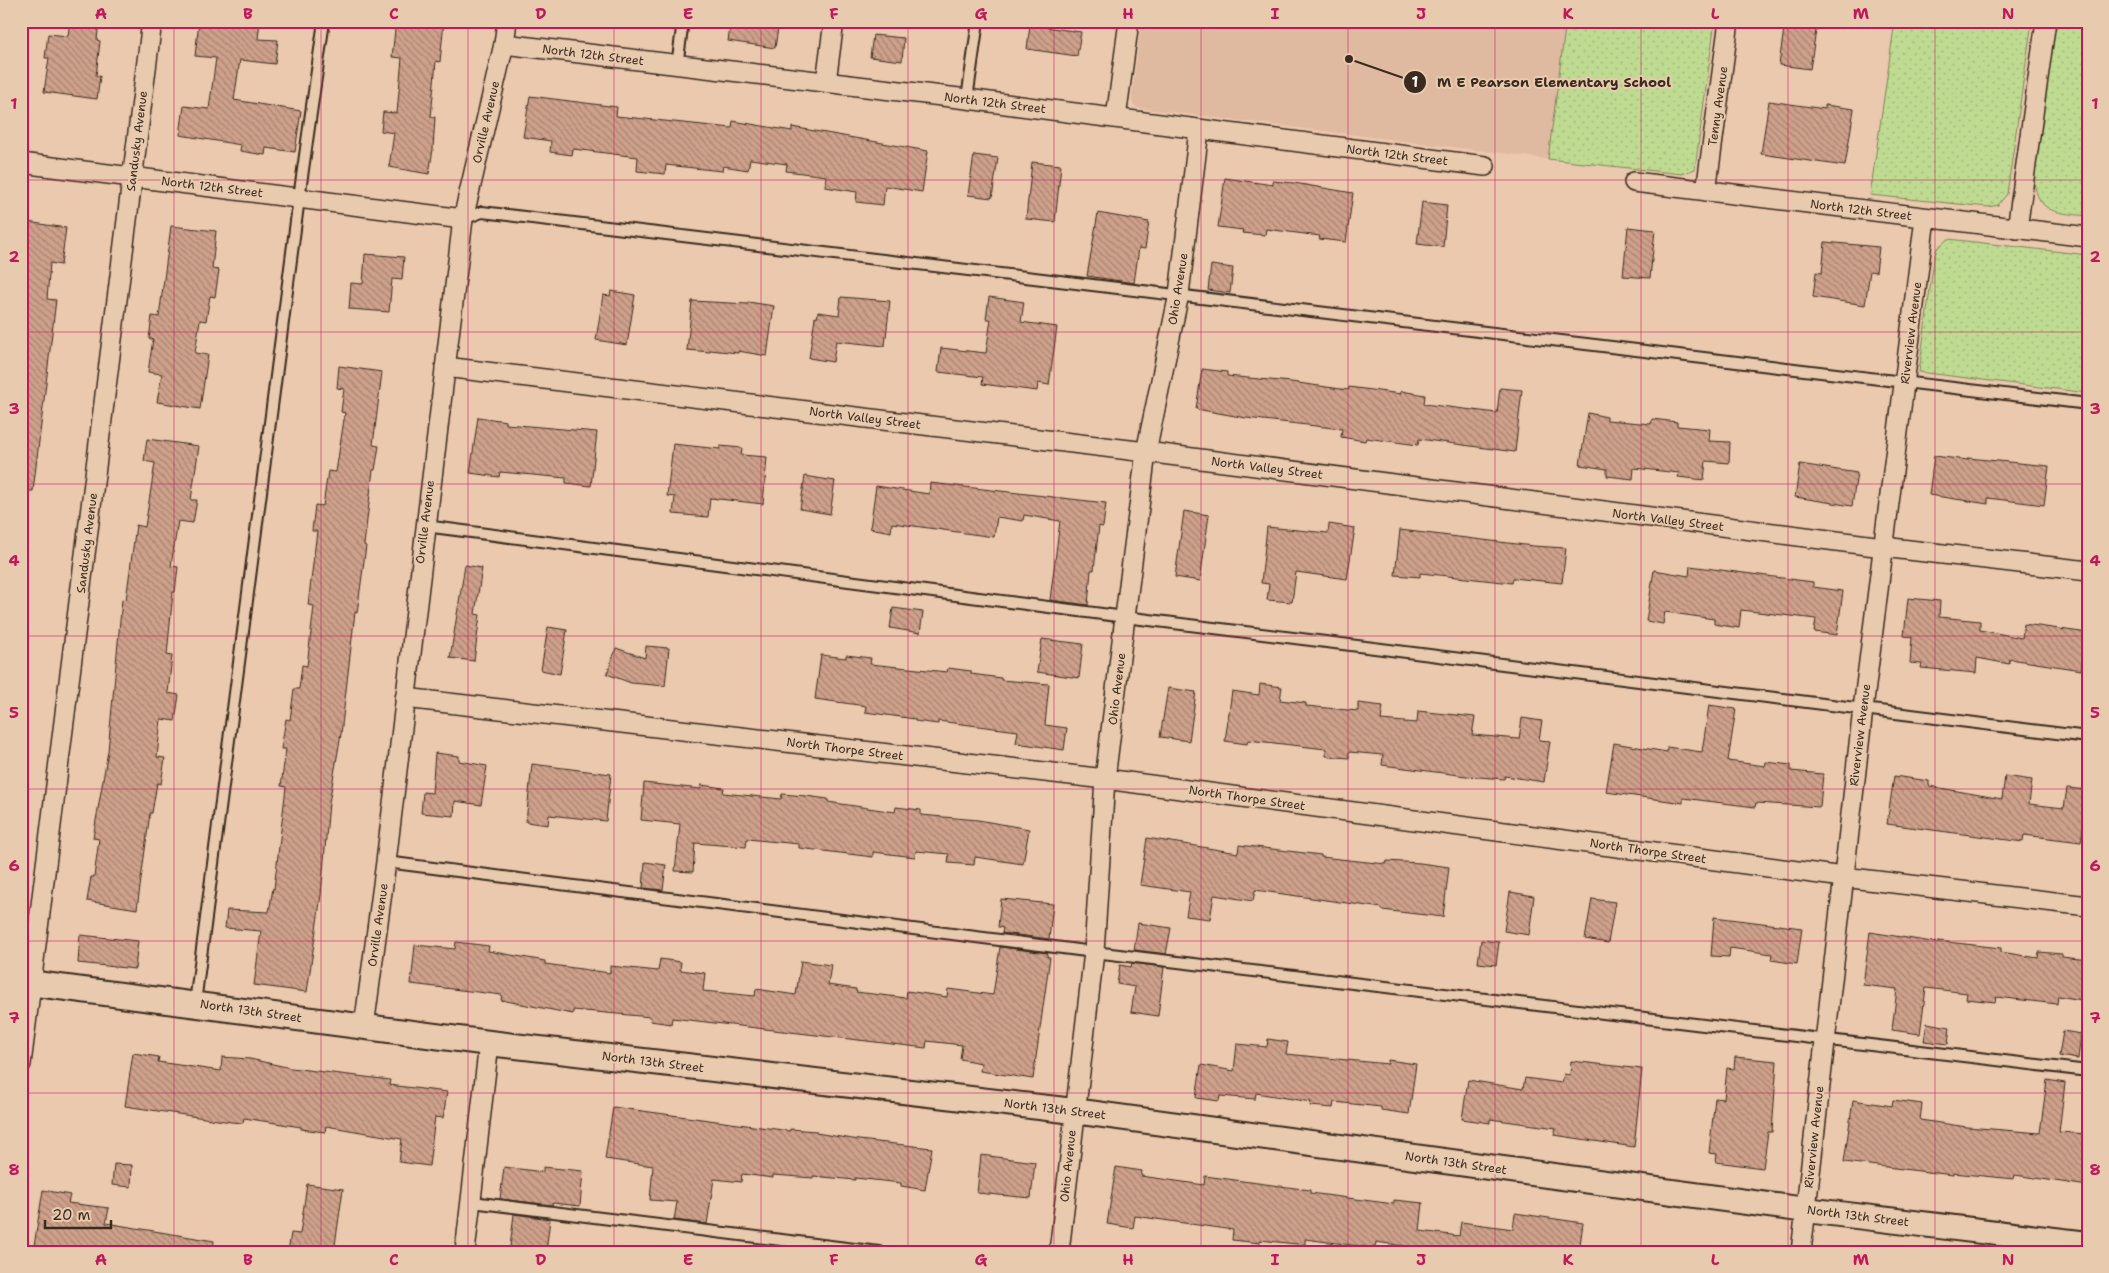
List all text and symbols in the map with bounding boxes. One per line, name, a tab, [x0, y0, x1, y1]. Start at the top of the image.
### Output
text: A	[95, 3, 107, 24]
text: B	[243, 3, 253, 24]
text: C	[389, 3, 399, 24]
text: D	[535, 3, 547, 24]
text: E	[683, 3, 693, 24]
text: F	[829, 3, 839, 24]
text: G	[975, 3, 988, 24]
text: H	[1122, 3, 1134, 24]
text: I	[1271, 3, 1280, 24]
text: J	[1416, 3, 1426, 24]
text: K	[1563, 3, 1574, 24]
text: L	[1711, 3, 1720, 24]
text: M	[1853, 3, 1870, 24]
text: N	[2002, 3, 2014, 24]
street label: North 12th Street	[541, 41, 645, 69]
street label: Tenny Avenue	[1704, 65, 1732, 147]
callout: M E Pearson Elementary School	[1402, 67, 1682, 96]
text: 1	[1412, 72, 1419, 92]
text: M E Pearson Elementary School	[1437, 73, 1671, 91]
street label: Orville Avenue	[469, 79, 503, 165]
street label: North 12th Street	[943, 89, 1047, 117]
street label: Sandusky Avenue	[123, 90, 151, 192]
text: 1	[10, 93, 18, 114]
text: 1	[2091, 93, 2099, 114]
street label: North 12th Street	[1345, 141, 1449, 169]
street label: North 12th Street	[160, 173, 264, 201]
street label: North 12th Street	[1809, 196, 1913, 224]
text: 2	[8, 246, 20, 267]
text: 2	[2089, 246, 2101, 267]
street label: Ohio Avenue	[1164, 252, 1192, 326]
street label: Riverview Avenue	[1897, 281, 1925, 385]
text: 3	[8, 398, 20, 419]
text: 3	[2089, 398, 2101, 419]
street label: North Valley Street	[808, 403, 922, 433]
street label: North Valley Street	[1210, 453, 1324, 483]
street label: Orville Avenue	[412, 479, 438, 565]
street label: Sandusky Avenue	[73, 492, 101, 594]
street label: North Valley Street	[1611, 505, 1725, 535]
text: 4	[8, 550, 20, 571]
text: 4	[2089, 550, 2101, 571]
street label: Ohio Avenue	[1105, 652, 1129, 726]
street label: Riverview Avenue	[1846, 683, 1874, 787]
text: 5	[9, 702, 19, 723]
text: 5	[2090, 702, 2100, 723]
street label: North Thorpe Street	[786, 734, 904, 764]
street label: North Thorpe Street	[1188, 782, 1306, 814]
street label: North Thorpe Street	[1589, 835, 1707, 867]
text: 6	[8, 855, 20, 876]
text: 6	[2089, 855, 2101, 876]
street label: Orville Avenue	[364, 882, 392, 968]
street label: North 13th Street	[199, 996, 303, 1026]
text: 7	[8, 1007, 20, 1028]
text: 7	[2089, 1007, 2101, 1028]
street label: North 13th Street	[601, 1048, 705, 1076]
street label: Riverview Avenue	[1801, 1085, 1827, 1189]
street label: North 13th Street	[1003, 1095, 1107, 1123]
street label: Ohio Avenue	[1056, 1129, 1080, 1203]
street label: North 13th Street	[1404, 1148, 1508, 1178]
text: 8	[8, 1159, 20, 1180]
text: 8	[2089, 1159, 2101, 1180]
scale bar	[45, 1198, 111, 1230]
street label: North 13th Street	[1806, 1202, 1910, 1230]
text: 20 m	[52, 1205, 91, 1225]
text: A	[95, 1249, 107, 1270]
text: B	[243, 1249, 253, 1270]
text: C	[389, 1249, 399, 1270]
text: D	[535, 1249, 547, 1270]
text: E	[683, 1249, 693, 1270]
text: F	[829, 1249, 839, 1270]
text: G	[975, 1249, 988, 1270]
text: H	[1122, 1249, 1134, 1270]
text: I	[1271, 1249, 1280, 1270]
text: J	[1416, 1249, 1426, 1270]
text: K	[1563, 1249, 1574, 1270]
text: L	[1711, 1249, 1720, 1270]
text: M	[1853, 1249, 1870, 1270]
text: N	[2002, 1249, 2014, 1270]

